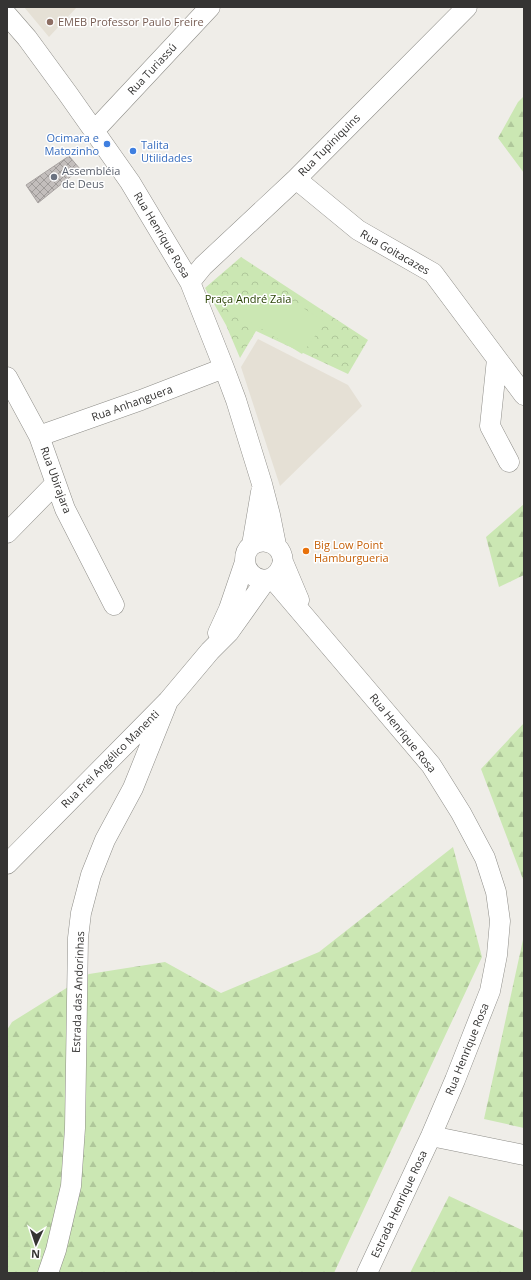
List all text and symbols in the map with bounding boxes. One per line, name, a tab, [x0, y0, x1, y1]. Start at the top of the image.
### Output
place label: EMEB Professor Paulo Freire	[58, 14, 204, 29]
marker: EMEB Professor Paulo Freire	[45, 17, 55, 27]
street label: Rua Turiassú	[124, 39, 180, 98]
street label: Rua Tupiniquins	[294, 110, 363, 179]
place label: Ocimara e Matozinho	[44, 130, 99, 158]
place label: Talita Utilidades	[141, 137, 192, 165]
marker: Ocimara e Matozinho	[102, 139, 112, 149]
marker: Talita Utilidades	[128, 146, 138, 156]
place label: Assembléia de Deus	[62, 163, 120, 191]
marker: Assembléia de Deus	[49, 172, 59, 182]
street label: Rua Henrique Rosa	[131, 189, 194, 281]
street label: Rua Goitacazes	[358, 226, 433, 278]
park label: Praça André Zaia	[205, 291, 291, 306]
street label: Rua Anhanguera	[89, 381, 174, 424]
street label: Rua Ubirajara	[37, 444, 76, 515]
place label: Big Low Point Hamburgueria	[314, 537, 389, 565]
marker: Big Low Point Hamburgueria	[301, 546, 311, 556]
street label: Rua Henrique Rosa	[367, 690, 440, 776]
street label: Rua Frei Angélico Manenti	[57, 706, 162, 811]
street label: Estrada das Andorinhas	[68, 931, 87, 1053]
street label: Rua Henrique Rosa	[441, 1001, 492, 1097]
street label: Estrada Henrique Rosa	[367, 1148, 430, 1260]
north arrow	[16, 1224, 56, 1264]
text: N	[31, 1247, 40, 1262]

